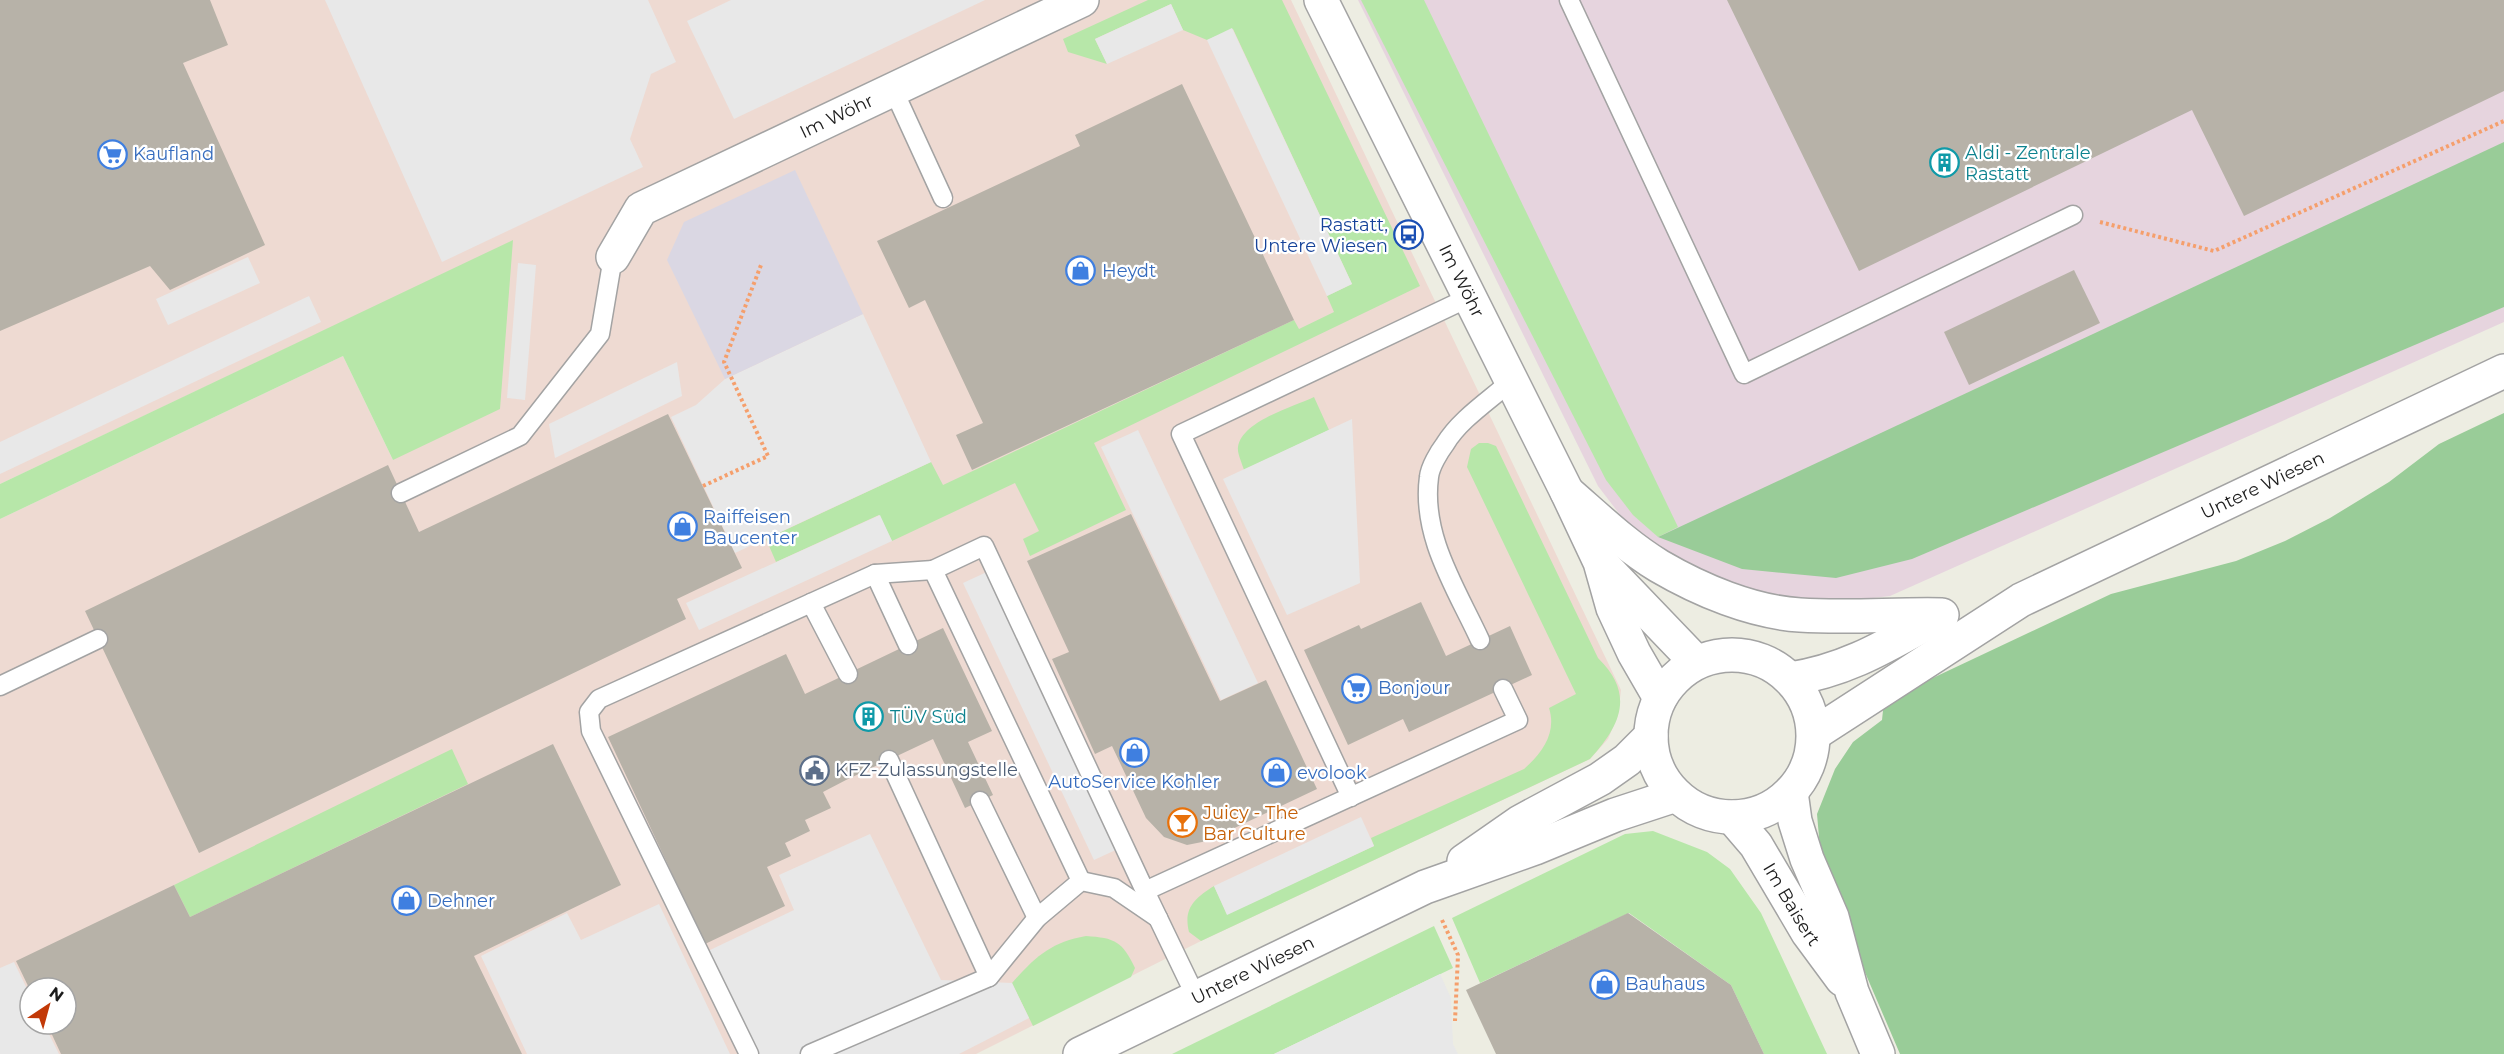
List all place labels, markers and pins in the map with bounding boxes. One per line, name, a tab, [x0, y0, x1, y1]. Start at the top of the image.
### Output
supermarket icon: Kaufland	[96, 138, 128, 170]
place label: Aldi - Zentrale Rastatt	[1965, 142, 2091, 185]
place label: Kaufland	[133, 143, 214, 165]
building icon: Aldi - Zentrale Rastatt	[1928, 147, 1960, 179]
place label: Rastatt, Untere Wiesen	[1254, 214, 1388, 257]
bus stop icon: Rastatt, Untere Wiesen	[1393, 219, 1425, 251]
shop icon: Heydt	[1065, 255, 1097, 287]
place label: Heydt	[1102, 260, 1156, 282]
place label: Raiffeisen Baucenter	[703, 506, 797, 549]
shop icon: Raiffeisen Baucenter	[666, 511, 698, 543]
supermarket icon: Bonjour	[1341, 672, 1373, 704]
place label: Bonjour	[1378, 677, 1451, 699]
building icon: TÜV Süd	[853, 701, 885, 733]
place label: TÜV Süd	[890, 706, 967, 728]
shop icon: AutoService Kohler	[1118, 737, 1150, 769]
public building icon: KFZ-Zulassungstelle	[798, 754, 830, 786]
shop icon: evolook	[1260, 757, 1292, 789]
place label: KFZ-Zulassungstelle	[835, 759, 1018, 781]
place label: evolook	[1297, 762, 1367, 784]
place label: AutoService Kohler	[1048, 771, 1220, 793]
place label: Juicy - The Bar Culture	[1202, 802, 1306, 845]
bar icon: Juicy - The Bar Culture	[1166, 807, 1198, 839]
shop icon: Dehner	[390, 885, 422, 917]
place label: Dehner	[427, 890, 495, 912]
shop icon: Bauhaus	[1588, 968, 1620, 1000]
place label: Bauhaus	[1625, 973, 1705, 995]

